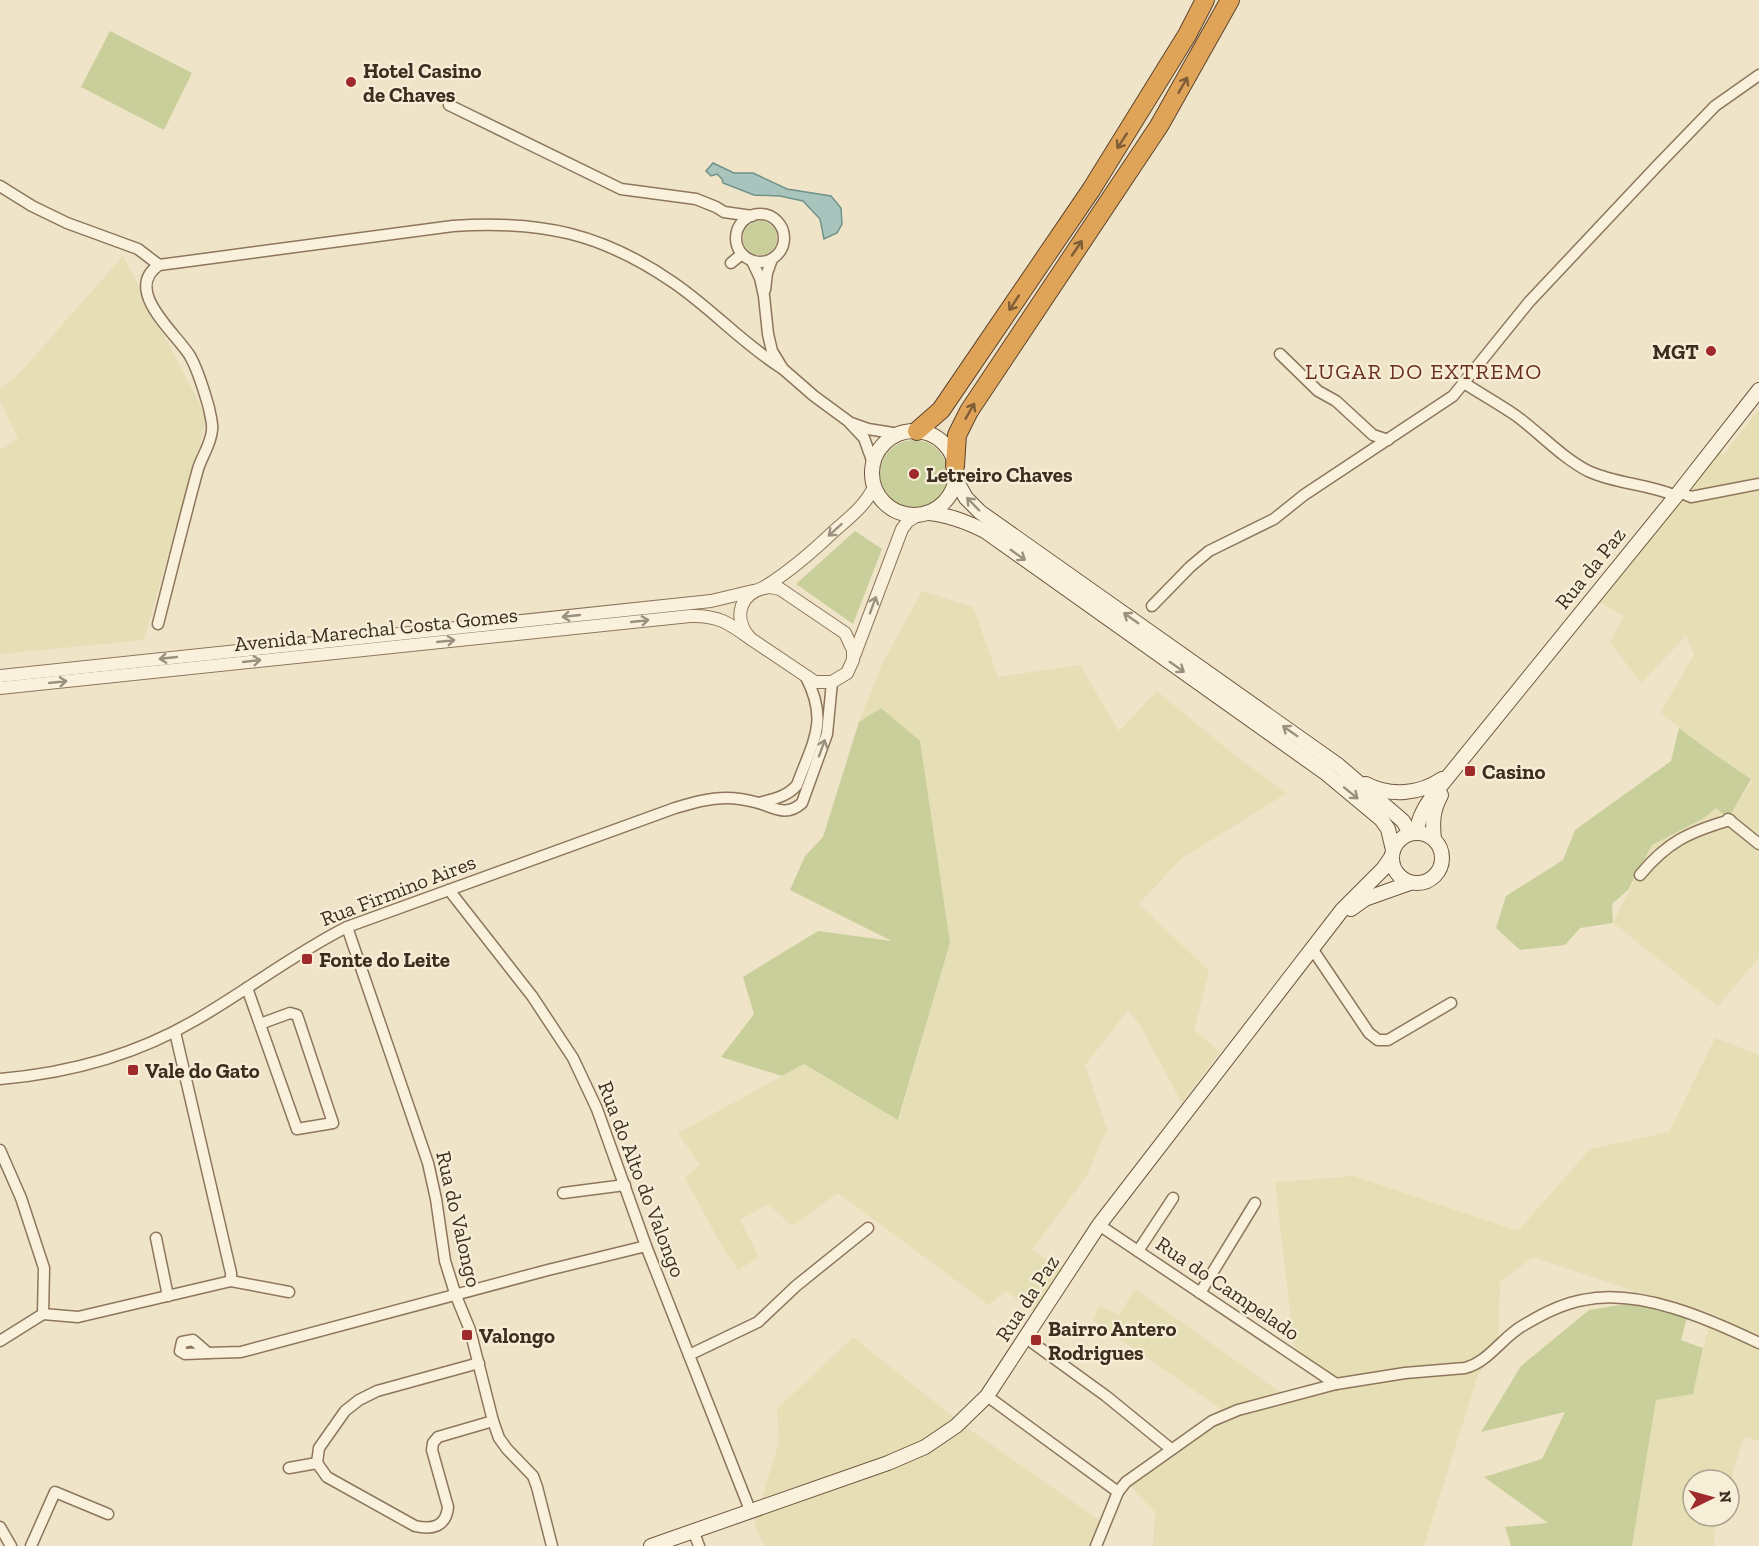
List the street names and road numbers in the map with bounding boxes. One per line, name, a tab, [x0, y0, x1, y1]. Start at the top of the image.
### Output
street label: Rua da Paz	[1549, 522, 1631, 614]
street label: Avenida Marechal Costa Gomes	[233, 602, 519, 656]
street label: Rua Firmino Aires	[317, 849, 479, 931]
street label: Rua do Alto do Valongo	[593, 1077, 691, 1281]
street label: Rua do Valongo	[431, 1148, 487, 1290]
street label: Rua do Campelado	[1151, 1231, 1305, 1345]
street label: Rua da Paz	[990, 1250, 1064, 1346]

